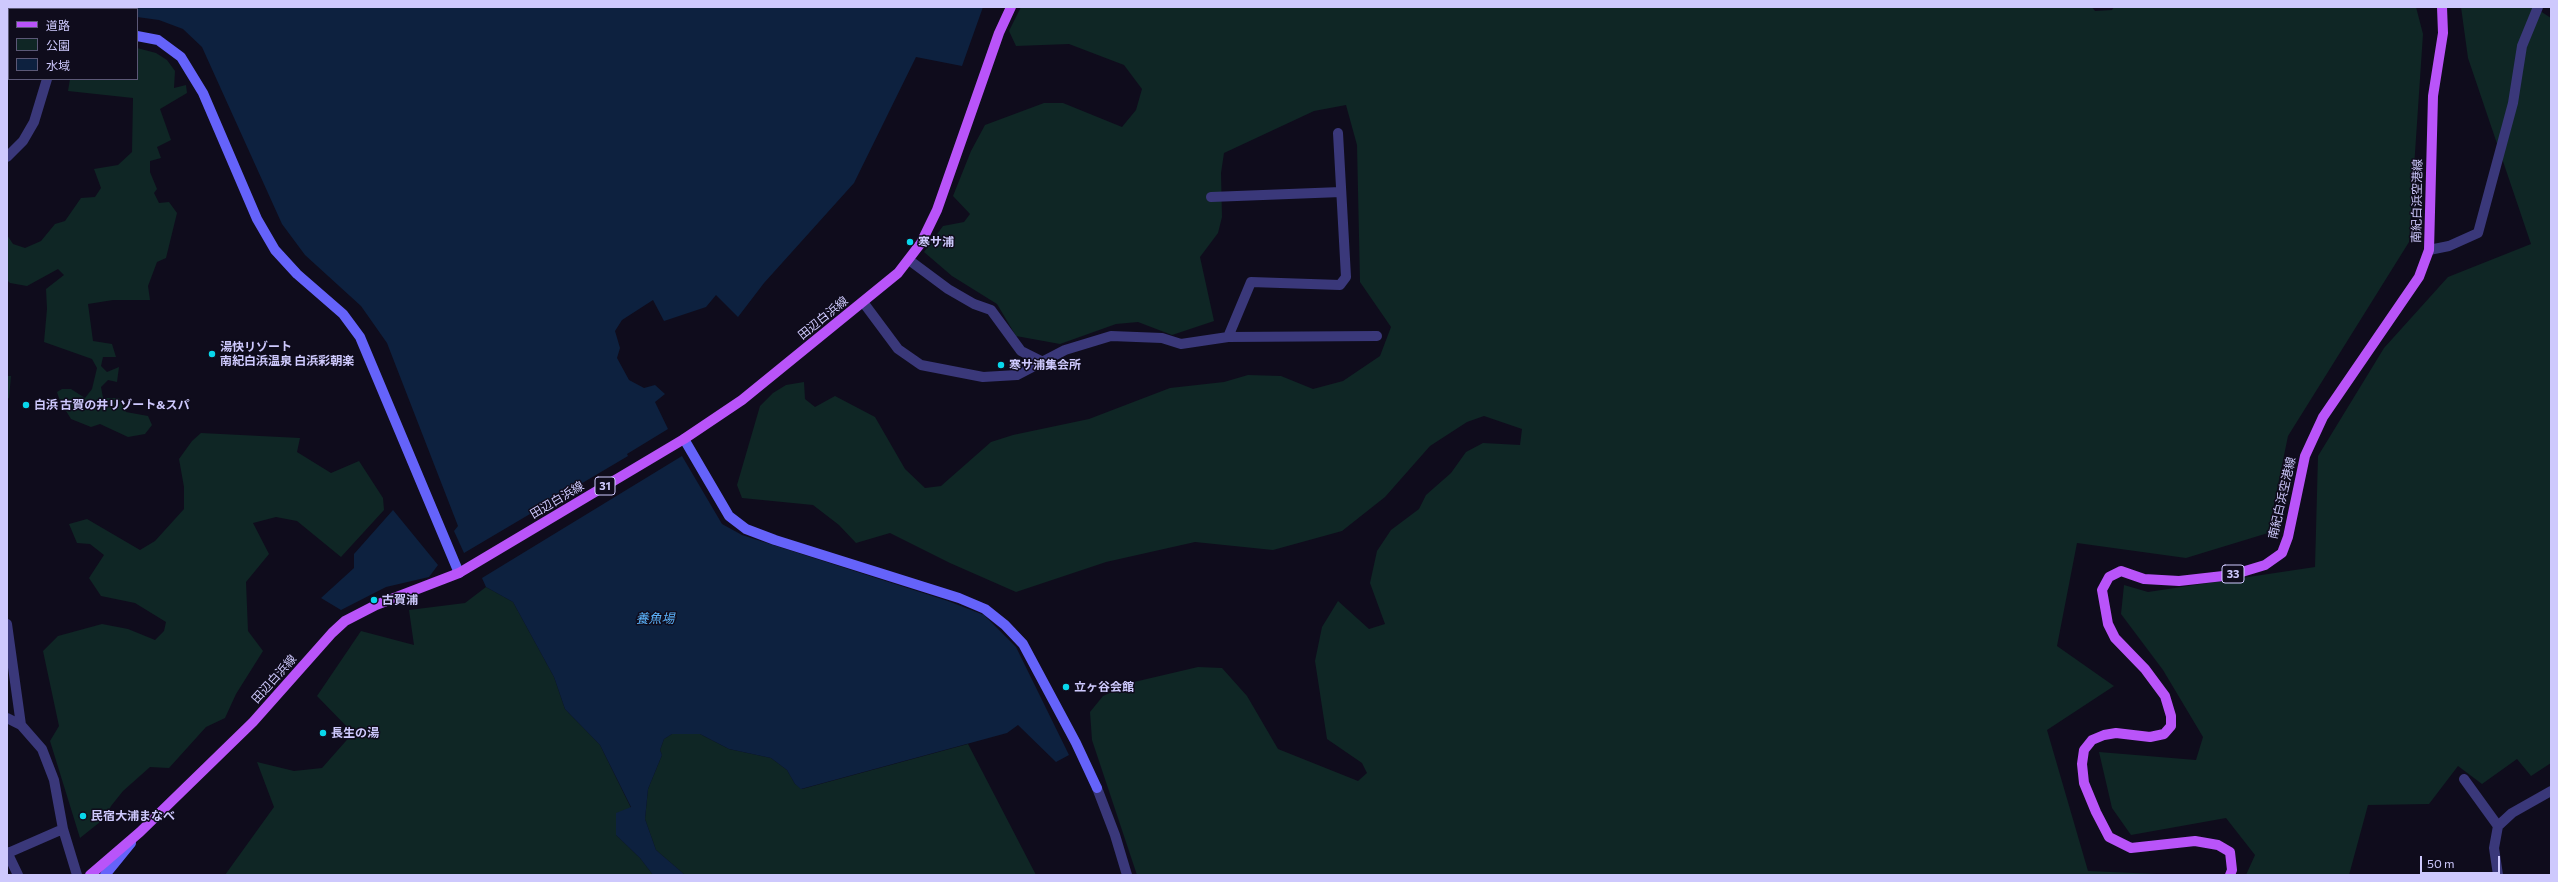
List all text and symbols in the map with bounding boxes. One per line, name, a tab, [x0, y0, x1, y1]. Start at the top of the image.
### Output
legend	[8, 8, 138, 80]
text: 道路	[46, 18, 70, 32]
text: 公園	[46, 38, 70, 52]
text: 水域	[46, 58, 70, 72]
street label: 南紀白浜空港線	[2409, 159, 2425, 243]
place label: 寒サ浦	[918, 235, 954, 249]
marker: 寒サ浦	[905, 237, 915, 247]
street label: 田辺白浜線	[795, 294, 851, 342]
place label: 湯快リゾート 南紀白浜温泉 白浜彩朝楽	[220, 340, 354, 368]
marker: 湯快リゾート 南紀白浜温泉 白浜彩朝楽	[207, 349, 217, 359]
place label: 寒サ浦集会所	[1009, 358, 1081, 372]
marker: 寒サ浦集会所	[996, 360, 1006, 370]
place label: 白浜 古賀の井リゾート&スパ	[34, 398, 189, 412]
marker: 白浜 古賀の井リゾート&スパ	[21, 400, 31, 410]
street label: 南紀白浜空港線	[2266, 455, 2298, 541]
road number: 31	[595, 477, 615, 495]
street label: 田辺白浜線	[528, 478, 586, 522]
road number: 33	[2222, 565, 2244, 583]
place label: 古賀浦	[382, 593, 418, 607]
marker: 古賀浦	[369, 595, 379, 605]
water label: 養魚場	[636, 611, 674, 627]
street label: 田辺白浜線	[249, 652, 299, 706]
place label: 立ヶ谷会館	[1074, 680, 1134, 694]
marker: 立ヶ谷会館	[1061, 682, 1071, 692]
place label: 長生の湯	[331, 726, 379, 740]
marker: 長生の湯	[318, 728, 328, 738]
place label: 民宿大浦まなべ	[91, 809, 175, 823]
marker: 民宿大浦まなべ	[78, 811, 88, 821]
scale bar	[2422, 848, 2502, 874]
text: 50 m	[2427, 856, 2455, 870]

